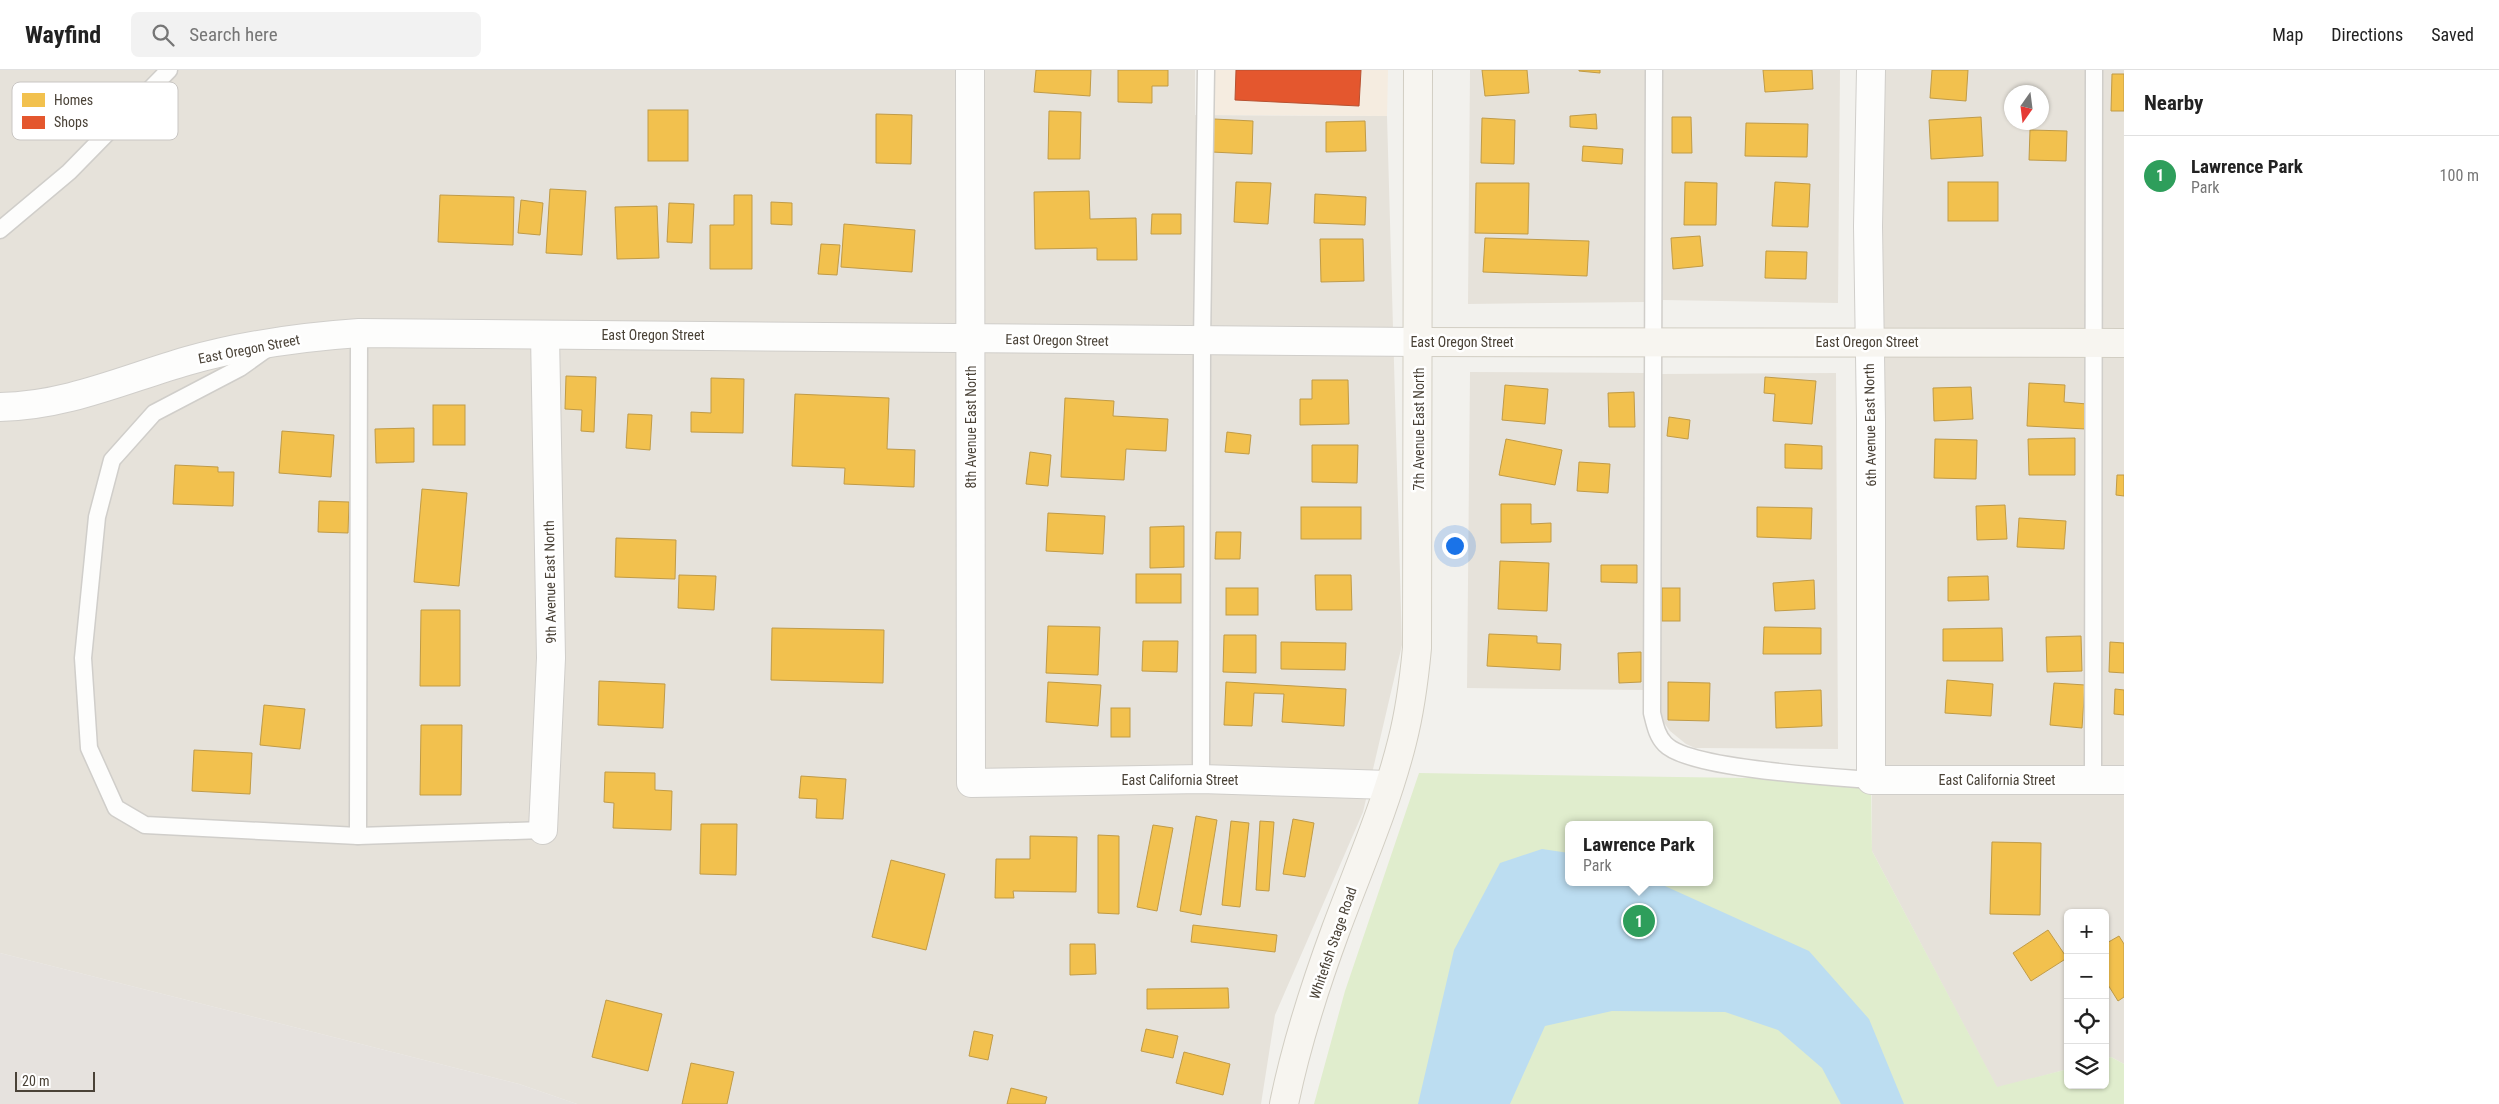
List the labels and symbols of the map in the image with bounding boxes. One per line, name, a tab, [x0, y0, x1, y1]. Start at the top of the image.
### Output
legend	[12, 82, 178, 140]
north arrow	[2004, 85, 2049, 130]
text: Homes	[54, 92, 93, 108]
text: Shops	[54, 114, 88, 130]
street label: East Oregon Street	[601, 327, 705, 343]
street label: East Oregon Street	[197, 331, 301, 367]
street label: East Oregon Street	[1005, 331, 1109, 349]
street label: East Oregon Street	[1410, 334, 1514, 350]
street label: East Oregon Street	[1815, 334, 1919, 350]
street label: 6th Avenue East North	[1861, 363, 1879, 487]
street label: 8th Avenue East North	[963, 365, 979, 489]
street label: 7th Avenue East North	[1411, 367, 1427, 491]
street label: 9th Avenue East North	[541, 520, 559, 644]
your location	[1442, 533, 1468, 559]
street label: East California Street	[1122, 772, 1238, 788]
street label: East California Street	[1939, 772, 2055, 788]
street label: Whitefish Stage Road	[1306, 885, 1360, 1001]
pin: 1	[1623, 902, 1655, 940]
scale bar	[15, 1069, 95, 1092]

